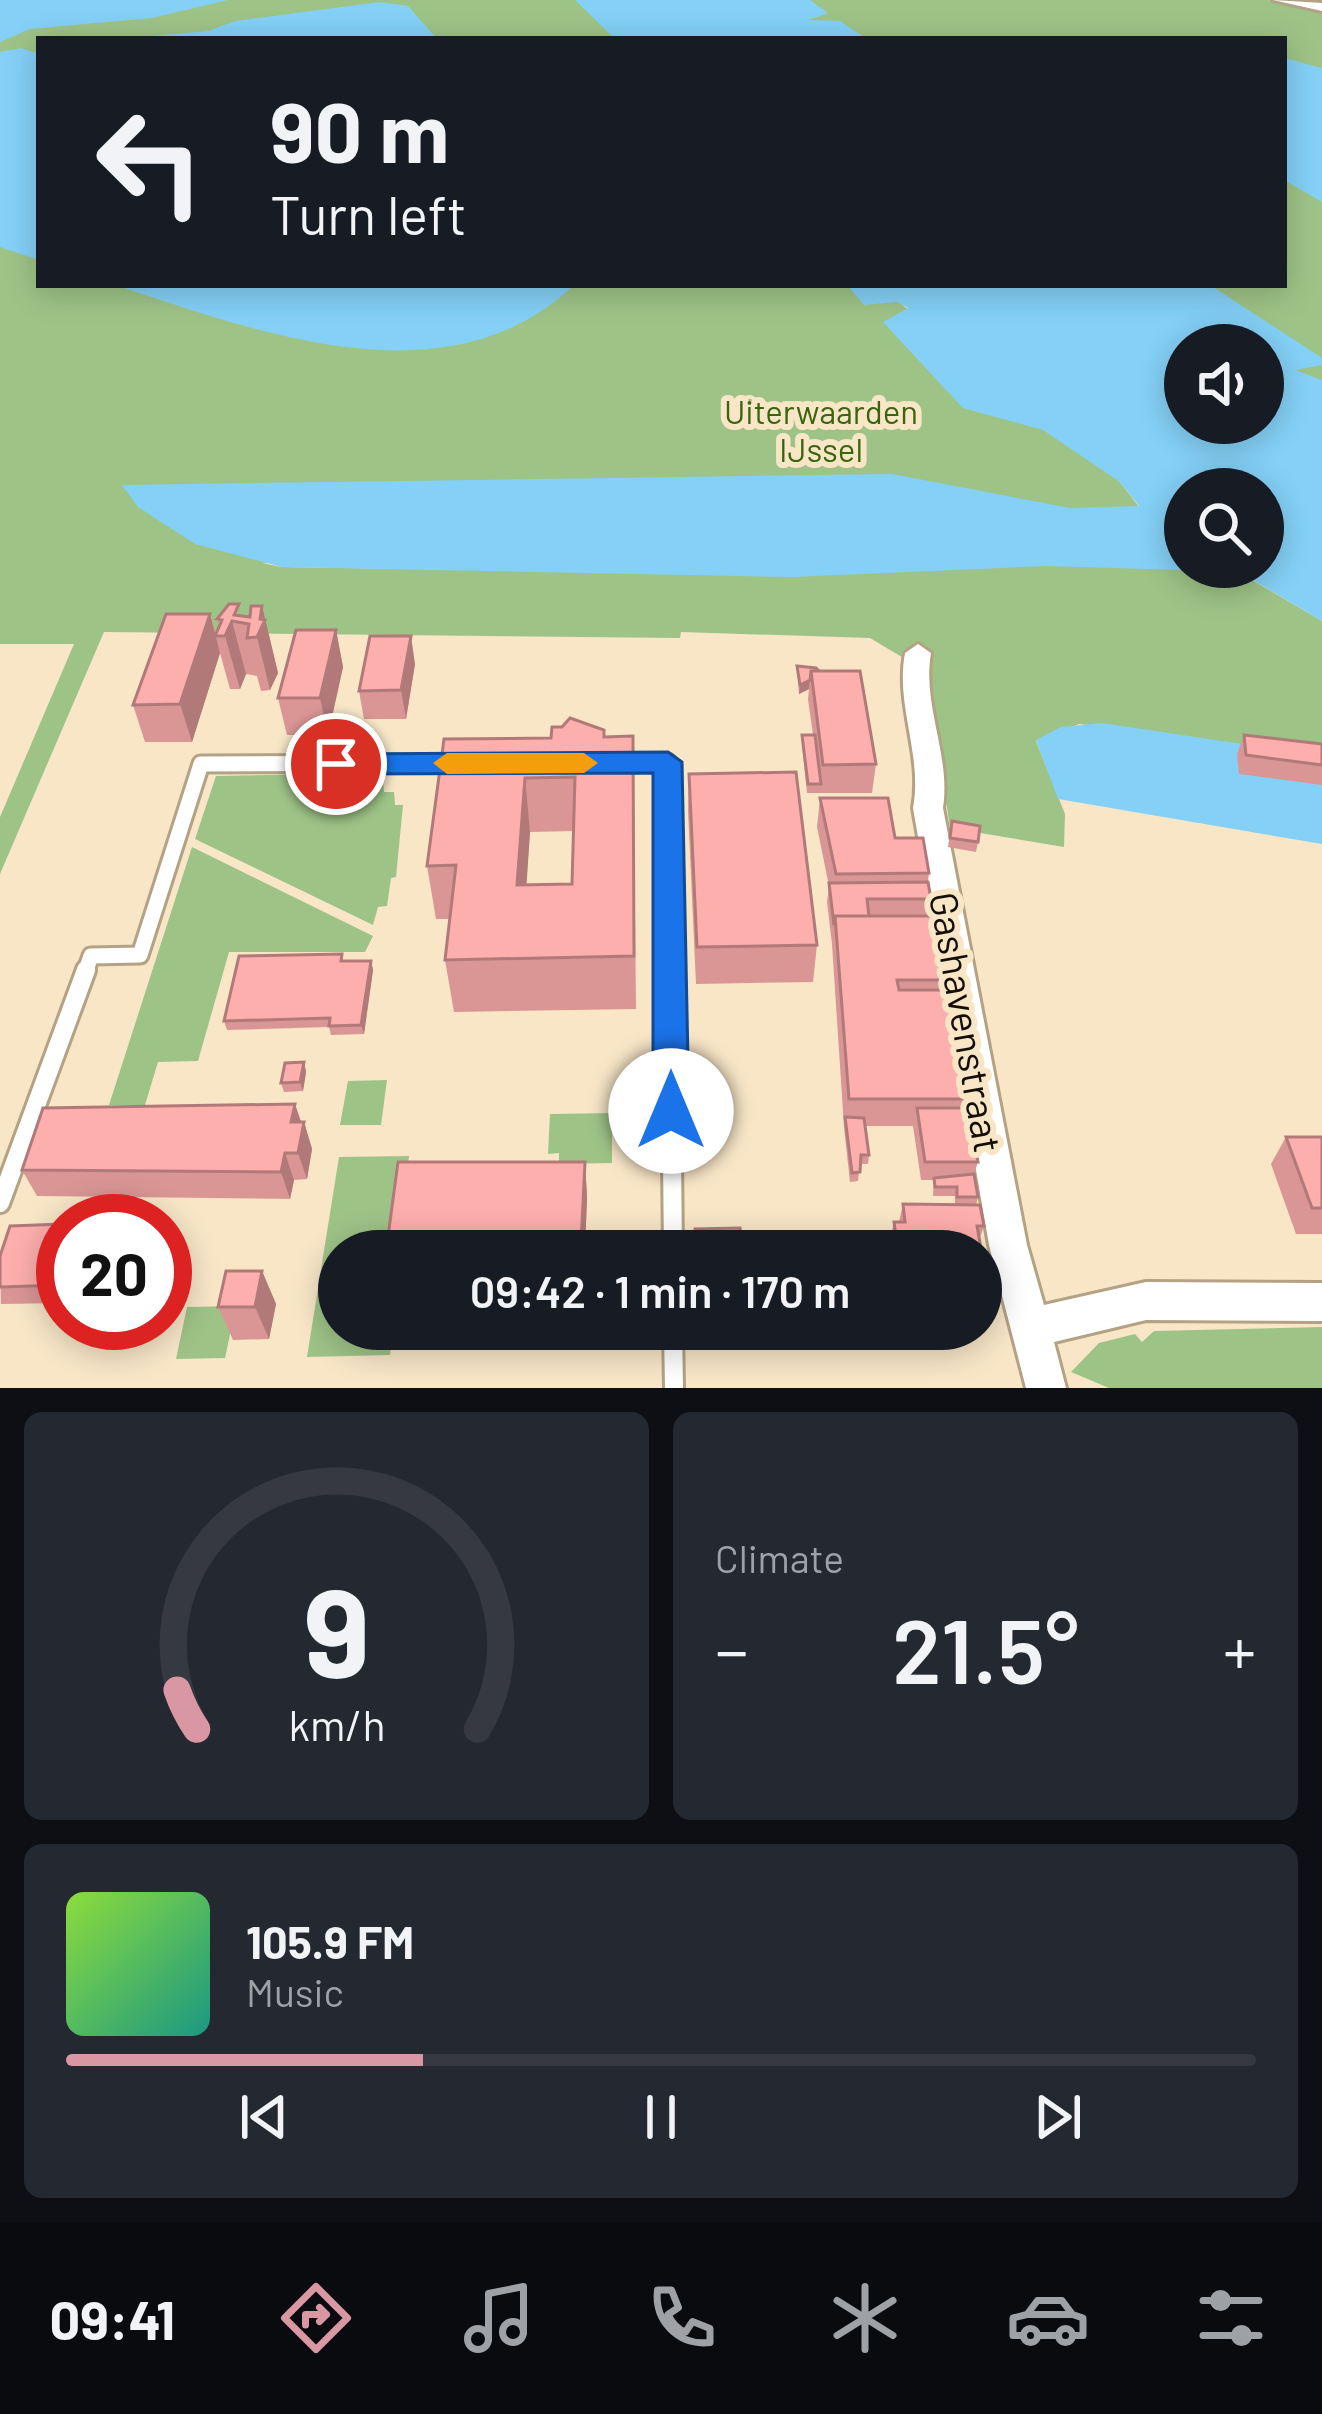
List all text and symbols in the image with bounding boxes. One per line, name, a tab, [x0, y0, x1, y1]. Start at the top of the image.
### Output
text: 90 m	[270, 79, 449, 180]
icon: left	[72, 84, 228, 240]
text: Turn left	[270, 181, 467, 246]
map controls	[1164, 324, 1284, 588]
button: sound	[1164, 324, 1284, 444]
park label: Uiterwaarden IJssel	[724, 391, 918, 469]
button: search	[1164, 468, 1284, 588]
pin	[285, 713, 387, 815]
icon: arrive	[303, 731, 369, 797]
street label: Gashavenstraat	[921, 888, 1013, 1156]
position arrow	[608, 1048, 734, 1174]
speed limit sign: 20	[36, 1194, 192, 1350]
text: 09:42 · 1 min · 170 m	[470, 1263, 850, 1317]
text: Climate	[715, 1534, 844, 1581]
text: 9	[303, 1553, 370, 1703]
text: 21.5°	[892, 1594, 1079, 1702]
text: −	[715, 1609, 748, 1688]
text: +	[1223, 1609, 1256, 1688]
text: km/h	[288, 1698, 385, 1750]
text: 105.9 FM	[246, 1914, 414, 1968]
text: Music	[246, 1968, 344, 2015]
icon: previous	[231, 2084, 297, 2150]
icon: pause	[628, 2084, 694, 2150]
icon: next	[1025, 2084, 1091, 2150]
icon: directions	[274, 2276, 358, 2360]
icon: music	[457, 2276, 541, 2360]
icon: phone	[640, 2276, 724, 2360]
icon: climate	[823, 2276, 907, 2360]
icon: car	[1006, 2276, 1090, 2360]
icon: filters	[1189, 2276, 1273, 2360]
text: 09:41	[49, 2286, 175, 2351]

